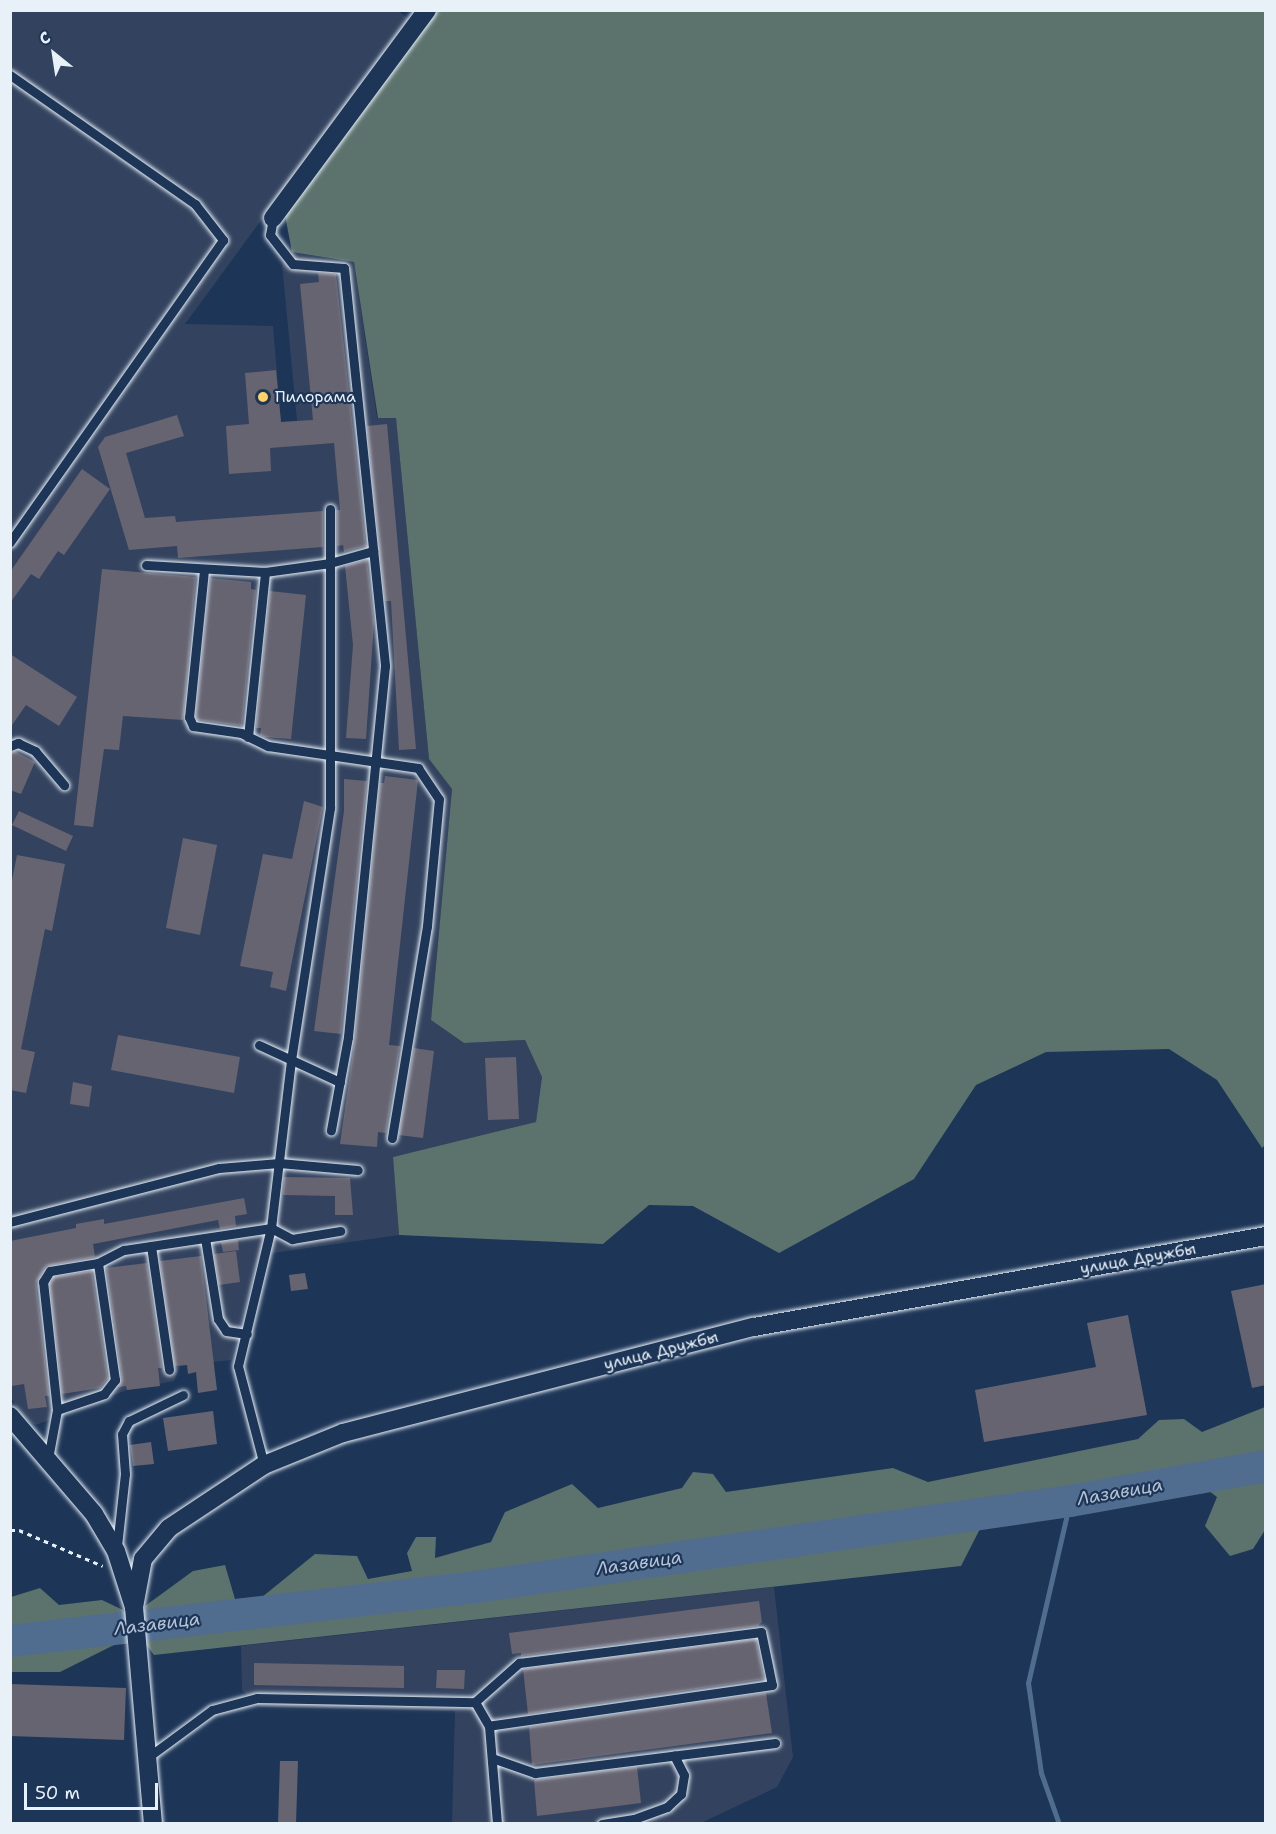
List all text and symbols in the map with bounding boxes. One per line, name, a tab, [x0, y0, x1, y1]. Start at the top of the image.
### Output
north arrow	[24, 24, 84, 84]
text: С	[35, 26, 54, 50]
place label: Пилорама	[275, 387, 356, 407]
marker: Пилорама	[256, 390, 270, 404]
street label: улица Дружбы	[1079, 1239, 1197, 1279]
street label: улица Дружбы	[602, 1327, 720, 1375]
water label: Лазавица	[1075, 1474, 1165, 1510]
water label: Лазавица	[595, 1546, 683, 1580]
water label: Лазавица	[113, 1608, 201, 1640]
scale bar	[27, 1771, 160, 1809]
text: 50 m	[35, 1781, 80, 1805]

